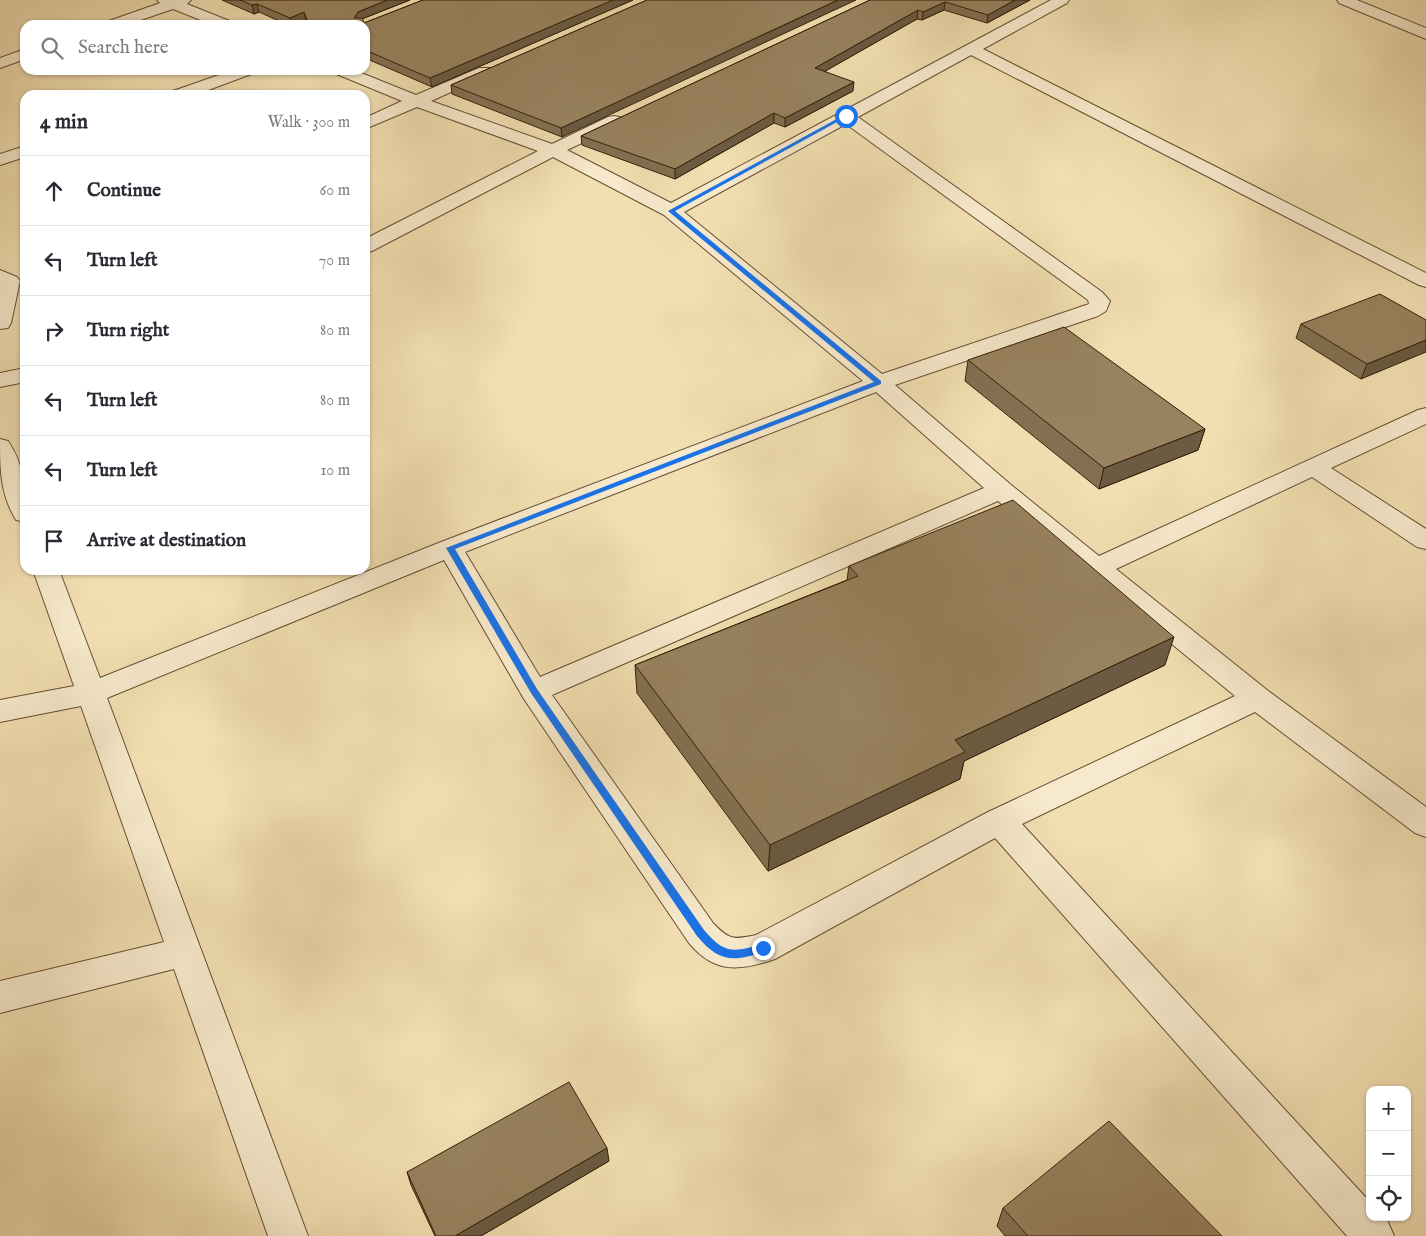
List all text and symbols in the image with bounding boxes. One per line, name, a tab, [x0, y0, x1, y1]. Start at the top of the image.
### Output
search box	[20, 20, 370, 75]
icon: search	[38, 34, 66, 62]
text: Search here	[78, 36, 169, 60]
route start	[835, 105, 858, 128]
text: 4 min	[40, 109, 88, 136]
text: Walk · 300 m	[268, 113, 350, 133]
icon: ahead	[40, 177, 68, 205]
text: Continue	[87, 179, 161, 203]
text: 60 m	[320, 181, 350, 201]
icon: left	[40, 247, 68, 275]
text: Turn left	[87, 249, 158, 273]
text: 70 m	[319, 251, 350, 271]
icon: right	[40, 317, 68, 345]
text: Turn right	[87, 319, 169, 343]
text: 80 m	[320, 321, 350, 341]
icon: left	[40, 387, 68, 415]
text: Turn left	[87, 389, 158, 413]
text: 80 m	[320, 391, 350, 411]
icon: left	[40, 457, 68, 485]
text: Turn left	[87, 459, 158, 483]
text: 10 m	[320, 461, 350, 481]
icon: arrive	[40, 527, 68, 555]
text: Arrive at destination	[87, 529, 246, 553]
route end	[752, 937, 775, 960]
map controls	[1366, 1086, 1411, 1221]
button: +	[1366, 1086, 1411, 1131]
button: −	[1366, 1131, 1411, 1176]
button: locate	[1366, 1176, 1411, 1221]

